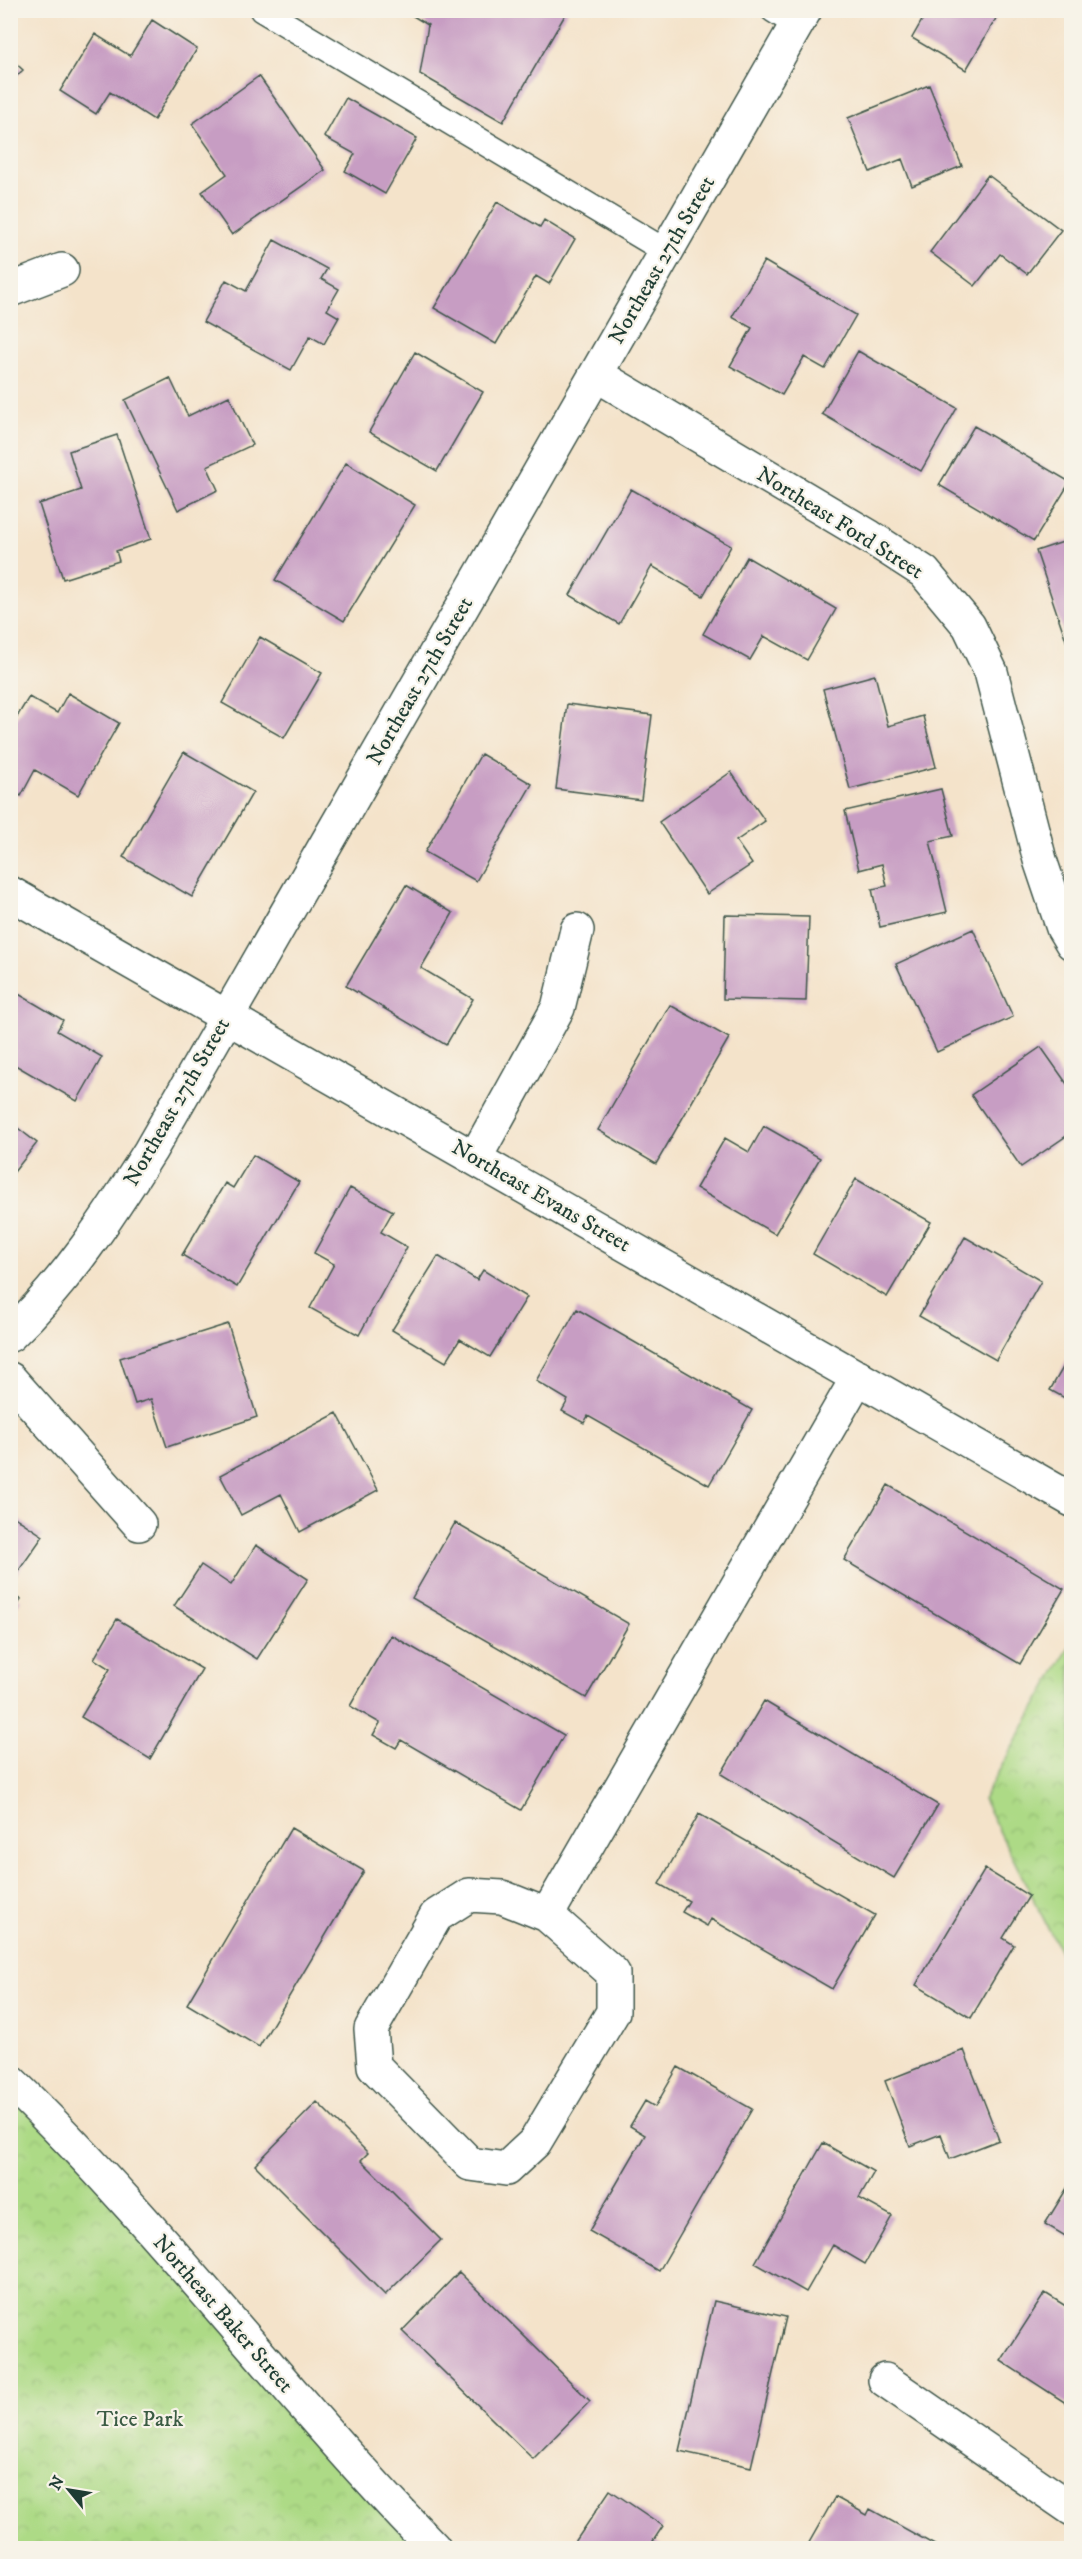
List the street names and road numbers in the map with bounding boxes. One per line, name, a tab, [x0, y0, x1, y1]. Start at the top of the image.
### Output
street label: Northeast 27th Street	[603, 171, 721, 349]
street label: Northeast Ford Street	[752, 461, 928, 585]
street label: Northeast 27th Street	[361, 592, 479, 770]
street label: Northeast 27th Street	[118, 1013, 236, 1191]
street label: Northeast Evans Street	[447, 1134, 635, 1258]
street label: Northeast Baker Street	[147, 2229, 299, 2399]

